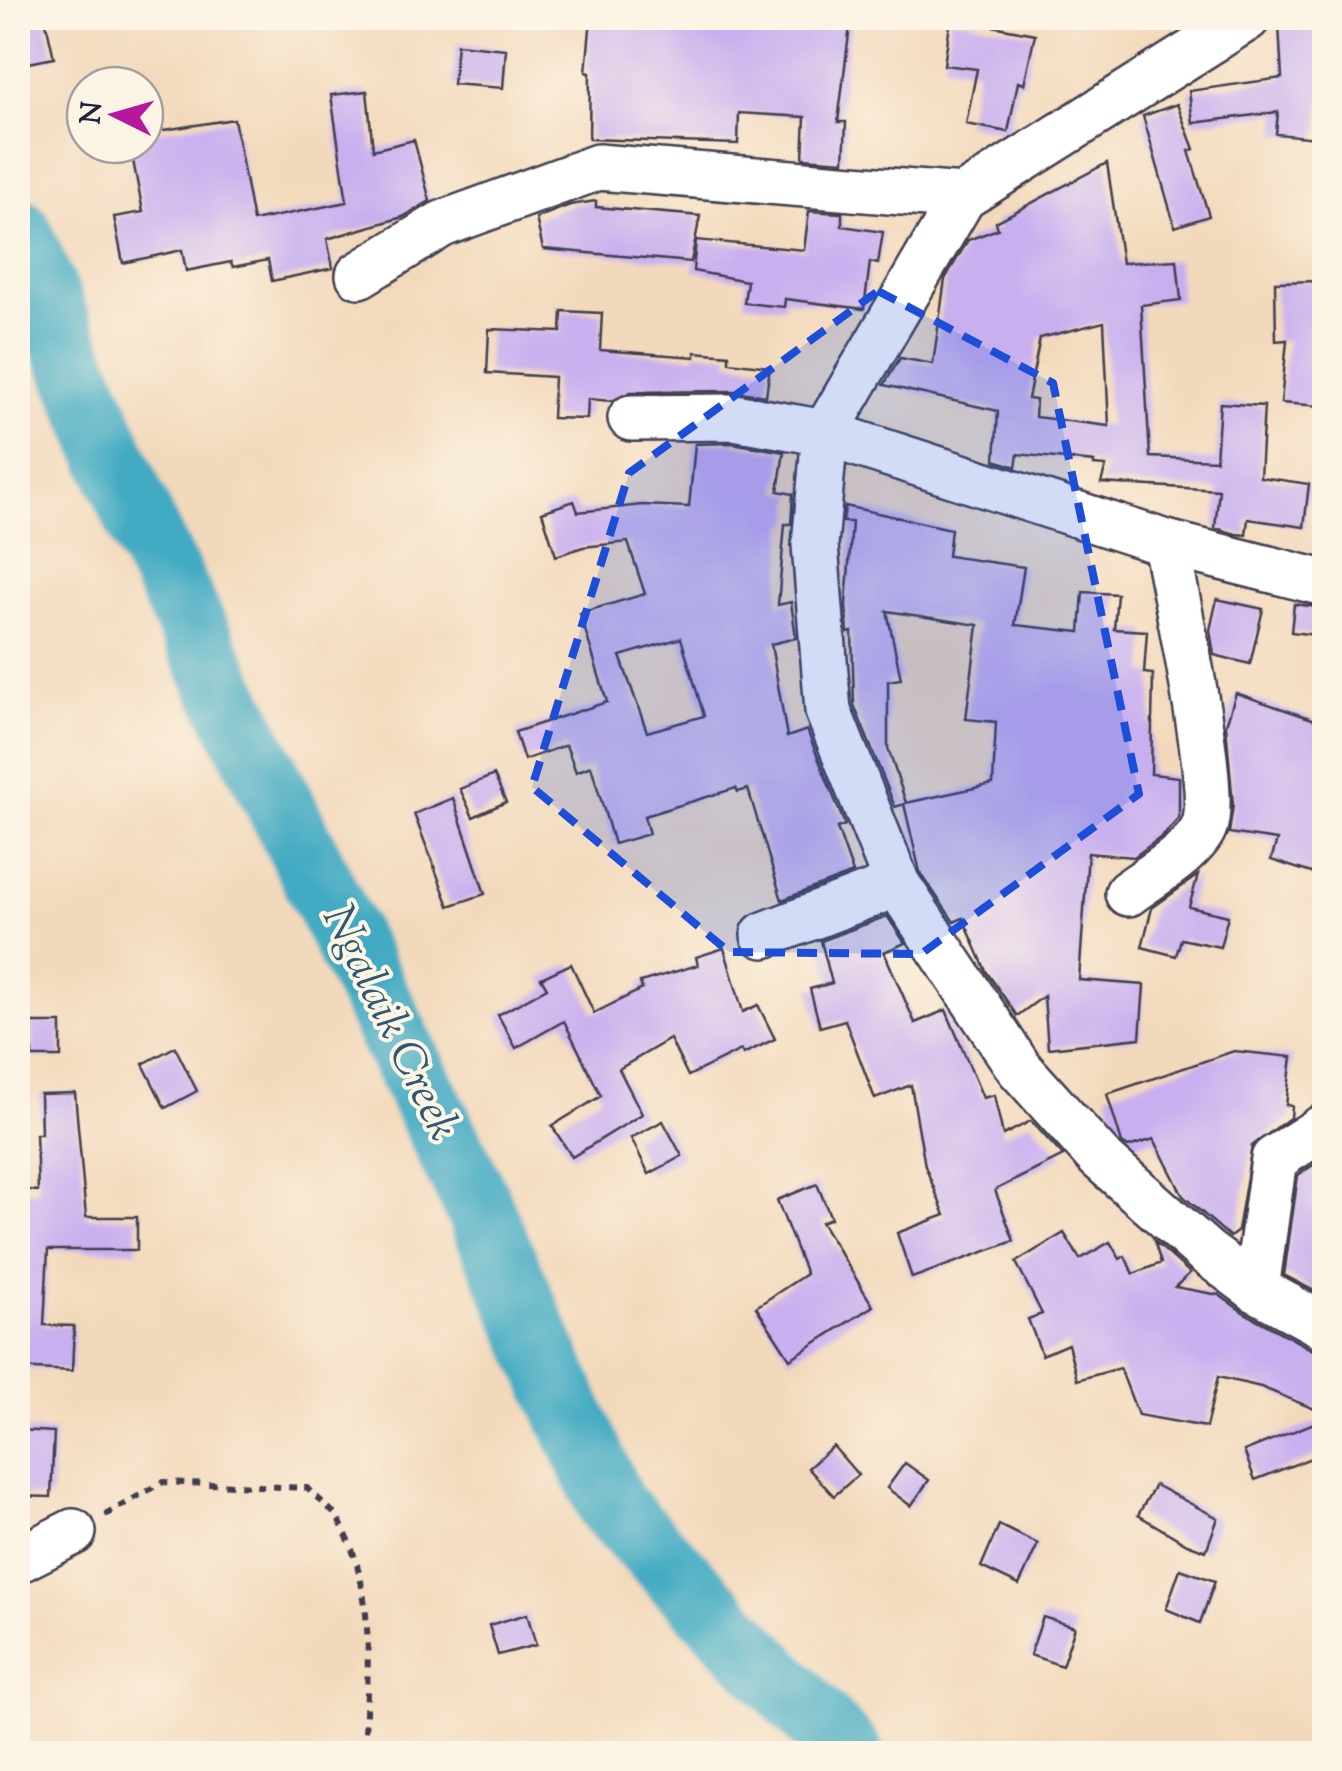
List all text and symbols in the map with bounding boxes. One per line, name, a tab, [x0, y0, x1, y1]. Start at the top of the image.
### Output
north arrow	[65, 65, 165, 165]
text: N	[72, 100, 114, 126]
water label: Ngalaik Creek	[303, 895, 473, 1153]

